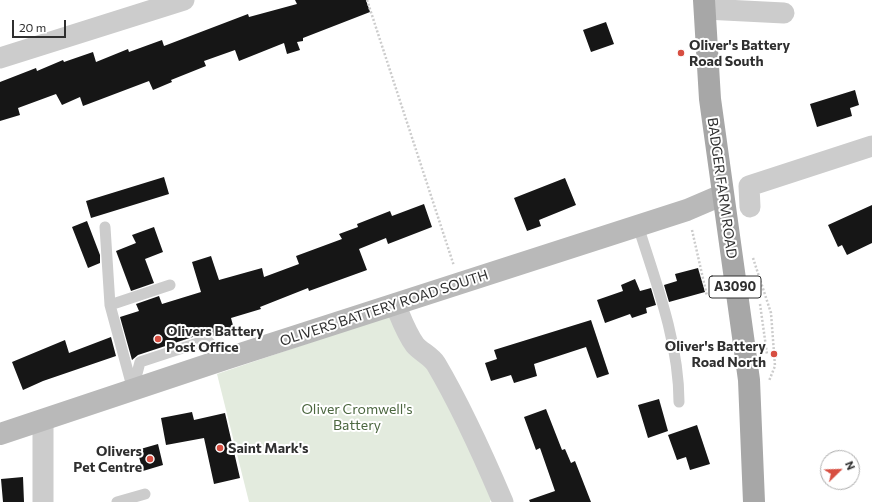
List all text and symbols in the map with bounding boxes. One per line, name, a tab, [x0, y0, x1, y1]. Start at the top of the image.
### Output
scale bar	[14, 12, 68, 38]
text: 20 m	[19, 20, 46, 34]
place label: Oliver's Battery Road South	[689, 37, 790, 70]
marker: Oliver's Battery Road South	[676, 48, 686, 58]
street label: BADGER FARM ROAD	[704, 116, 740, 260]
street label: OLIVERS BATTERY ROAD SOUTH	[278, 266, 490, 350]
road number: A3090	[709, 276, 761, 298]
place label: Olivers Battery Post Office	[166, 323, 264, 356]
marker: Olivers Battery Post Office	[153, 334, 163, 344]
place label: Oliver's Battery Road North	[665, 338, 766, 370]
marker: Oliver's Battery Road North	[769, 349, 779, 359]
park label: Oliver Cromwell's Battery	[301, 401, 413, 434]
place label: Saint Mark's	[228, 440, 309, 456]
place label: Olivers Pet Centre	[73, 443, 142, 476]
marker: Saint Mark's	[215, 443, 225, 453]
north arrow	[820, 450, 860, 490]
marker: Olivers Pet Centre	[145, 454, 155, 464]
text: N	[843, 459, 858, 472]

